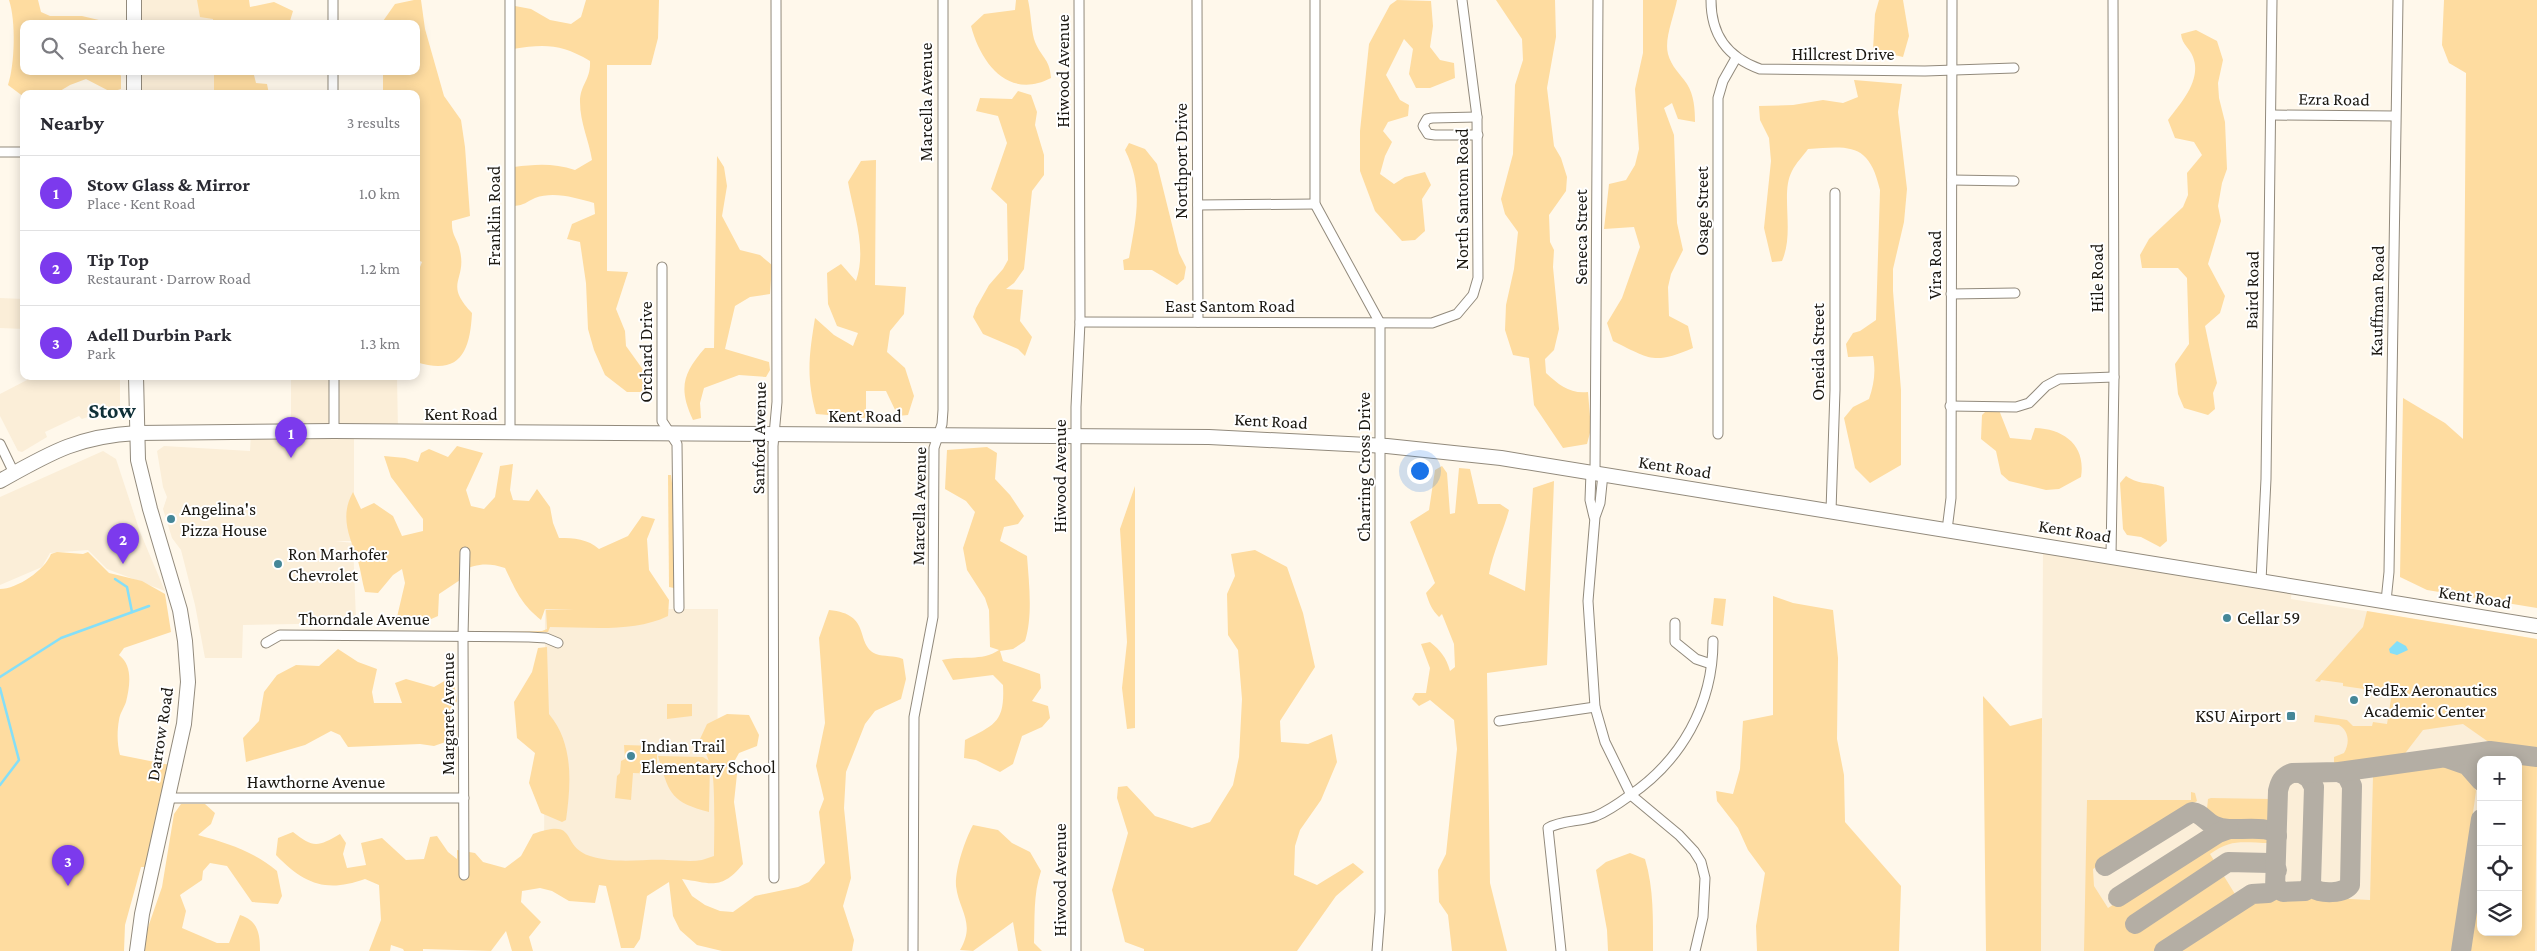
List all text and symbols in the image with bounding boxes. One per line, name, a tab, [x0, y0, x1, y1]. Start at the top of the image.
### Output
street label: Hiwood Avenue	[1053, 14, 1073, 128]
search box	[20, 20, 420, 75]
icon: search	[38, 34, 66, 62]
text: Search here	[78, 37, 165, 58]
street label: Marcella Avenue	[916, 43, 936, 161]
street label: Hillcrest Drive	[1792, 44, 1895, 64]
street label: Ezra Road	[2298, 88, 2370, 110]
street label: Northport Drive	[1171, 103, 1191, 219]
text: Nearby	[40, 111, 104, 135]
text: 3 results	[347, 114, 400, 131]
street label: North Santom Road	[1452, 128, 1472, 270]
street label: Franklin Road	[484, 165, 504, 266]
street label: Osage Street	[1692, 165, 1712, 256]
text: Stow Glass & Mirror	[87, 174, 250, 195]
text: 1	[53, 185, 59, 202]
text: 1.0 km	[359, 185, 400, 202]
street label: Seneca Street	[1571, 188, 1591, 285]
text: Place · Kent Road	[87, 195, 195, 212]
street label: Vira Road	[1925, 230, 1945, 299]
street label: Hile Road	[2087, 243, 2107, 313]
street label: Kauffman Road	[2366, 245, 2388, 357]
text: Tip Top	[87, 249, 149, 270]
street label: Baird Road	[2241, 250, 2263, 329]
text: 2	[52, 260, 60, 277]
text: 1.2 km	[360, 260, 400, 277]
text: Restaurant · Darrow Road	[87, 270, 251, 287]
street label: East Santom Road	[1165, 296, 1296, 316]
street label: Orchard Drive	[636, 301, 656, 403]
street label: Oneida Street	[1808, 302, 1828, 401]
text: Adell Durbin Park	[87, 324, 231, 345]
text: 3	[52, 335, 60, 352]
text: 1.3 km	[360, 335, 400, 352]
text: Park	[87, 345, 115, 362]
street label: Sanford Avenue	[748, 382, 770, 494]
street label: Charring Cross Drive	[1354, 392, 1374, 542]
district label: Stow	[88, 398, 136, 423]
street label: Kent Road	[424, 404, 498, 424]
street label: Kent Road	[828, 406, 902, 426]
street label: Kent Road	[1234, 409, 1309, 433]
pin: 1	[275, 417, 307, 458]
street label: Hiwood Avenue	[1050, 419, 1070, 533]
street label: Marcella Avenue	[908, 446, 930, 566]
street label: Kent Road	[1637, 451, 1713, 483]
your location	[1407, 458, 1433, 484]
place label: Angelina's Pizza House	[181, 499, 267, 540]
marker: Angelina's Pizza House	[165, 513, 177, 525]
street label: Kent Road	[2037, 515, 2113, 547]
pin: 2	[107, 523, 139, 564]
place label: Ron Marhofer Chevrolet	[288, 544, 388, 585]
marker: Ron Marhofer Chevrolet	[272, 558, 284, 570]
street label: Kent Road	[2437, 581, 2513, 613]
place label: Cellar 59	[2237, 608, 2300, 628]
street label: Thorndale Avenue	[298, 609, 430, 629]
marker: Cellar 59	[2221, 612, 2233, 624]
street label: Margaret Avenue	[438, 653, 458, 775]
place label: FedEx Aeronautics Academic Center	[2364, 680, 2497, 721]
street label: Darrow Road	[143, 685, 177, 782]
marker: FedEx Aeronautics Academic Center	[2348, 694, 2360, 706]
place label: KSU Airport	[2195, 706, 2282, 726]
marker: KSU Airport	[2285, 710, 2297, 722]
place label: Indian Trail Elementary School	[641, 736, 776, 777]
marker: Indian Trail Elementary School	[625, 750, 637, 762]
map controls	[2477, 756, 2522, 936]
button: +	[2477, 756, 2522, 801]
street label: Hawthorne Avenue	[247, 772, 385, 792]
button: −	[2477, 801, 2522, 846]
street label: Hiwood Avenue	[1050, 823, 1070, 937]
pin: 3	[52, 845, 84, 886]
button: locate	[2477, 846, 2522, 891]
button: layers	[2477, 891, 2522, 936]

